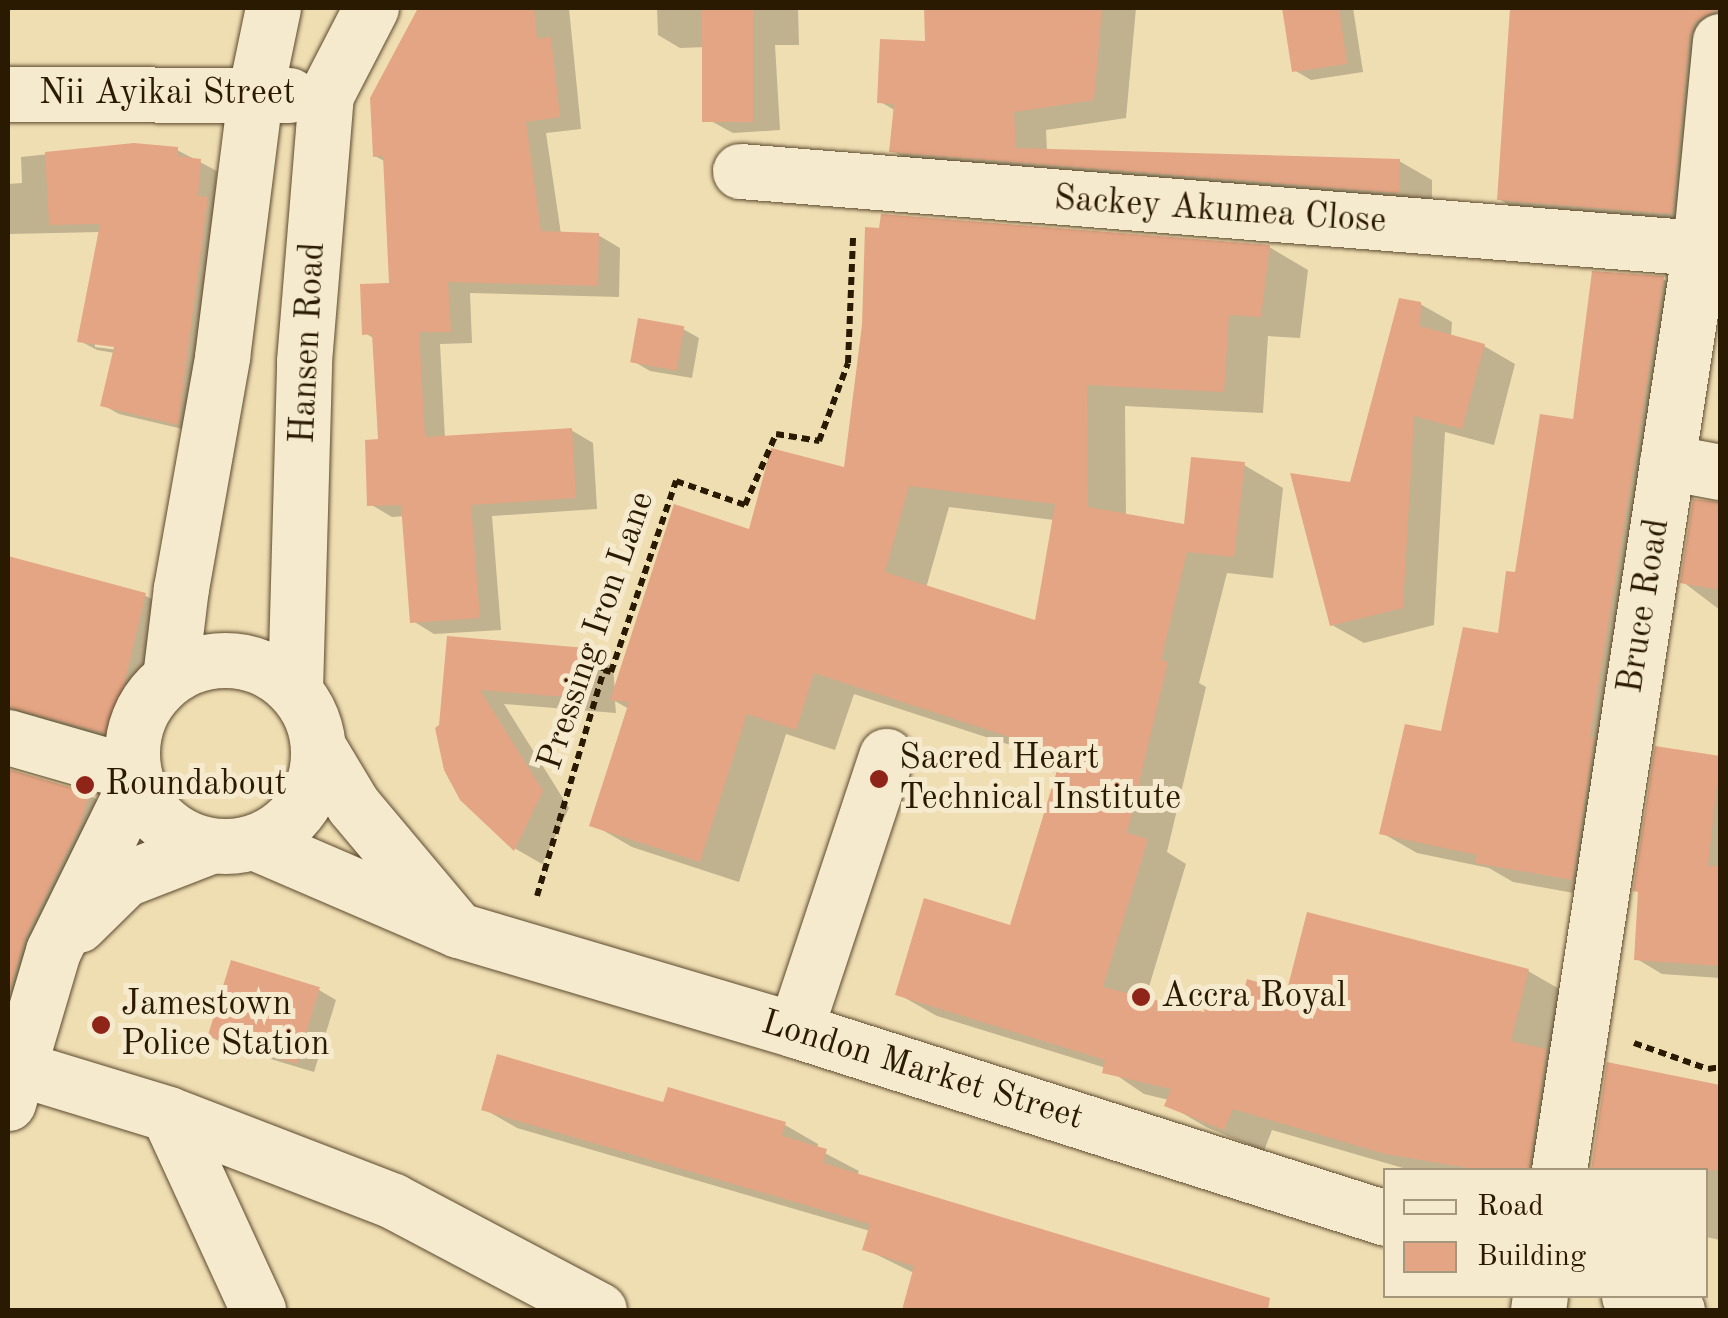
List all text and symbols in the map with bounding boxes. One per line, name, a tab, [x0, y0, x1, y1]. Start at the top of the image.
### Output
street label: Nii Ayikai Street	[39, 73, 295, 115]
street label: Sackey Akumea Close	[1052, 178, 1388, 244]
street label: Hansen Road	[283, 241, 335, 445]
street label: Pressing Iron Lane	[530, 486, 664, 776]
street label: Bruce Road	[1610, 516, 1680, 696]
place label: Sacred Heart Technical Institute	[899, 738, 1181, 820]
place label: Roundabout	[105, 764, 287, 806]
marker: Sacred Heart Technical Institute	[868, 768, 890, 790]
marker: Roundabout	[74, 774, 96, 796]
place label: Accra Royal	[1161, 976, 1346, 1018]
place label: Jamestown Police Station	[121, 984, 330, 1066]
marker: Accra Royal	[1130, 986, 1152, 1008]
street label: London Market Street	[756, 1002, 1088, 1140]
marker: Jamestown Police Station	[90, 1014, 112, 1036]
legend	[1383, 1168, 1708, 1298]
text: Road	[1477, 1192, 1544, 1222]
text: Building	[1477, 1242, 1586, 1272]

